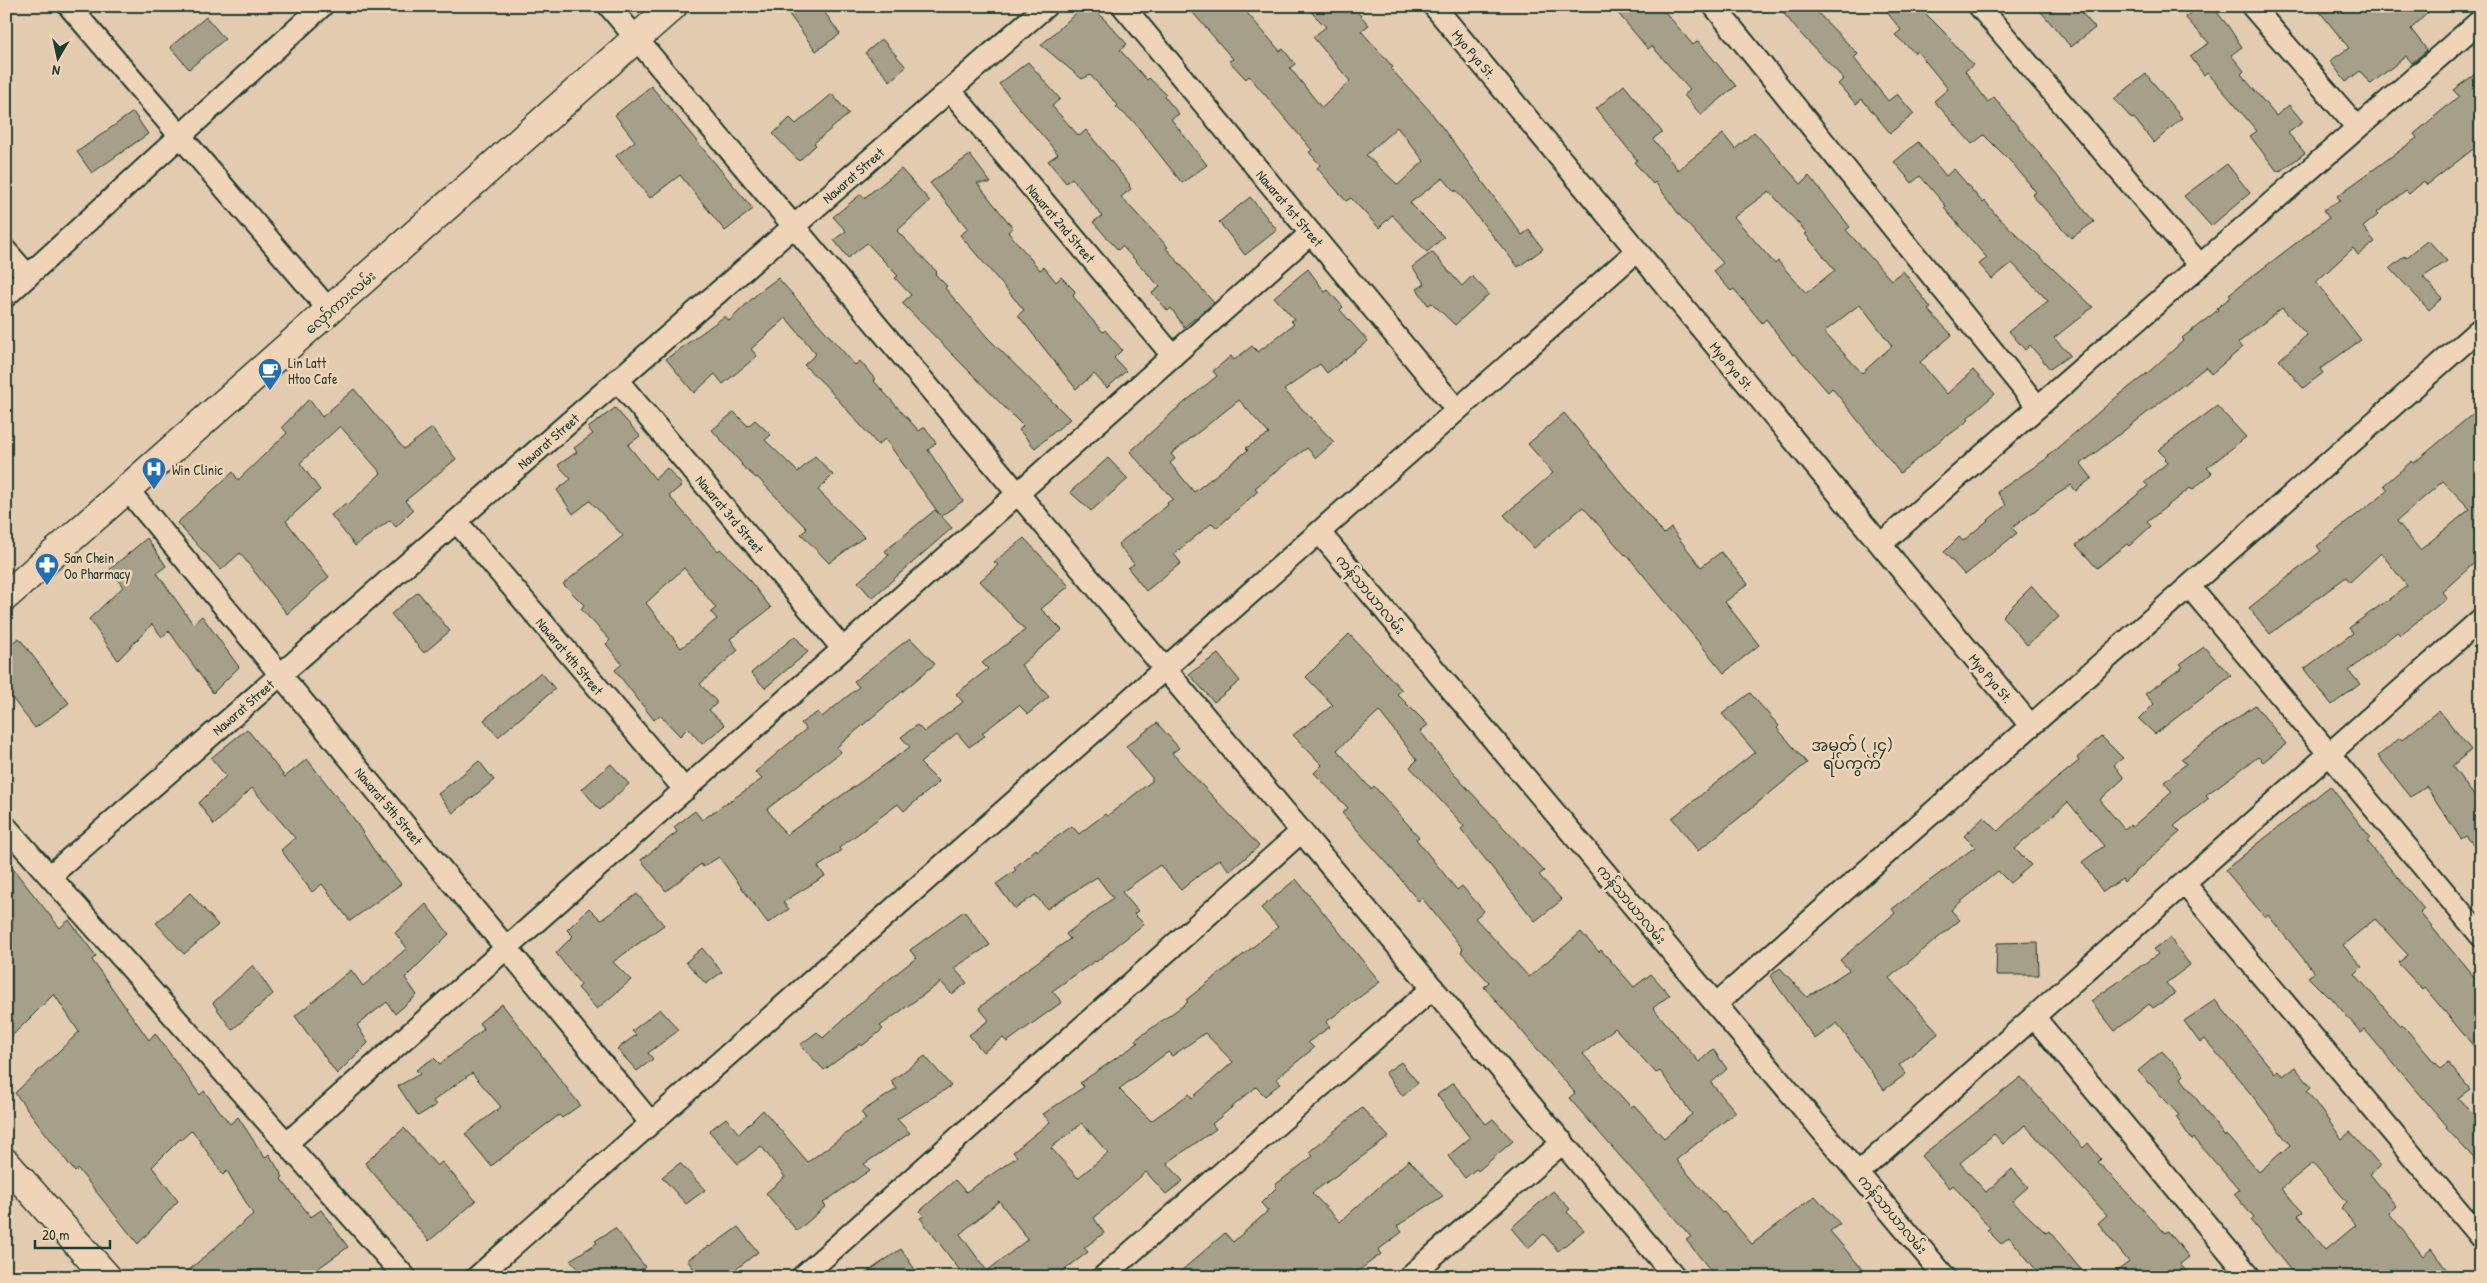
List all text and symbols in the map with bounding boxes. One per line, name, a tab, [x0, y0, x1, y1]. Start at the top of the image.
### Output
street label: Myo Pya St.	[1447, 25, 1500, 83]
north arrow	[32, 32, 82, 82]
text: N	[50, 61, 61, 81]
street label: Nawarat Street	[818, 143, 888, 207]
street label: Nawarat 1st Street	[1252, 166, 1328, 251]
street label: Nawarat 2nd Street	[1022, 179, 1100, 267]
street label: လှော်ကားလမ်း	[301, 266, 381, 340]
street label: Myo Pya St.	[1705, 337, 1758, 395]
place label: Lin Latt Htoo Cafe	[288, 353, 338, 388]
cafe icon: Lin Latt Htoo Cafe	[257, 357, 283, 391]
street label: Nawarat Street	[513, 409, 583, 473]
hospital icon: Win Clinic	[141, 456, 167, 490]
place label: Win Clinic	[172, 460, 223, 479]
street label: Nawarat 3rd Street	[692, 471, 768, 557]
place label: San Chein Oo Pharmacy	[64, 548, 131, 584]
street label: ကန်သာယာလမ်း	[1330, 550, 1410, 640]
pharmacy icon: San Chein Oo Pharmacy	[34, 552, 60, 586]
street label: Nawarat 4th Street	[532, 613, 608, 699]
street label: Myo Pya St.	[1964, 649, 2017, 707]
street label: Nawarat Street	[208, 675, 278, 739]
district label: အမှတ် (၂၄) ရပ်ကွက်	[1811, 734, 1893, 777]
street label: Nawarat 5th Street	[351, 763, 427, 849]
street label: ကန်သာယာလမ်း	[1591, 860, 1671, 950]
street label: ကန်သာယာလမ်း	[1852, 1170, 1932, 1260]
scale bar	[35, 1218, 110, 1250]
text: 20 m	[42, 1224, 69, 1245]

